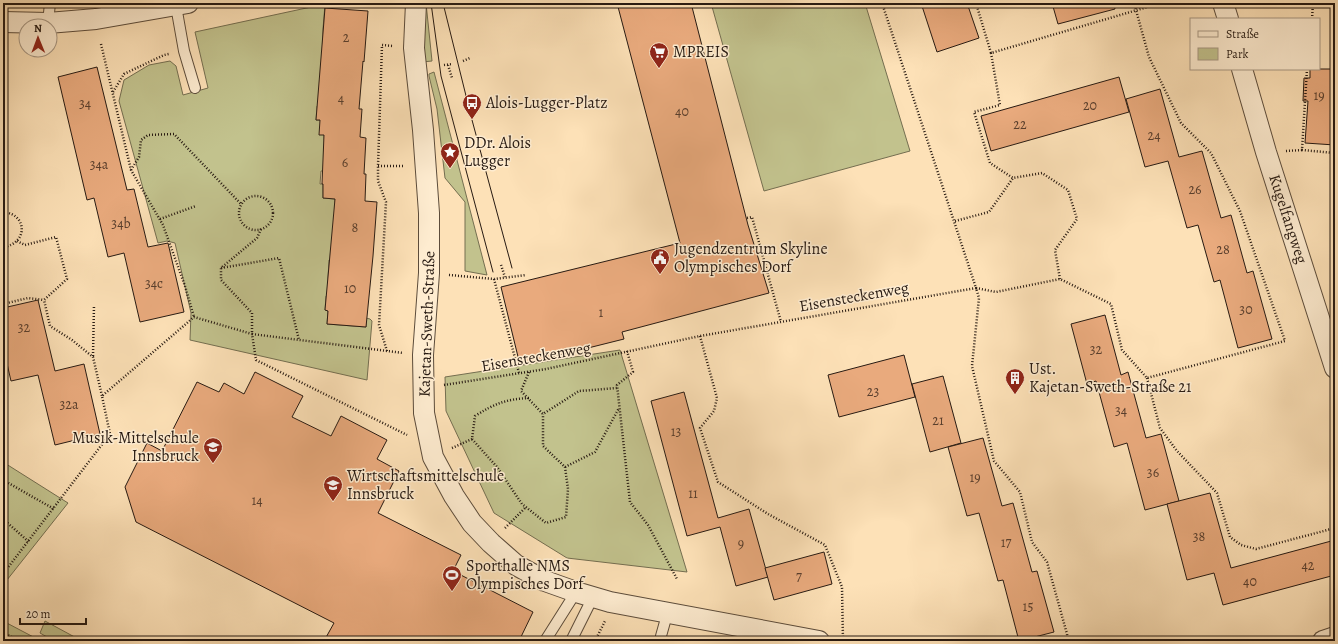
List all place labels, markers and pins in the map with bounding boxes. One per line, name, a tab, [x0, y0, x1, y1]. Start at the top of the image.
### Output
supermarket icon: MPREIS	[648, 41, 670, 69]
place label: MPREIS	[673, 41, 729, 63]
bus stop icon: Alois-Lugger-Platz	[461, 92, 483, 120]
place label: Alois-Lugger-Platz	[485, 92, 608, 114]
place label: DDr. Alois Lugger	[464, 132, 531, 172]
place icon: DDr. Alois Lugger	[439, 141, 461, 169]
place label: Jugendzentrum Skyline Olympisches Dorf	[674, 238, 828, 278]
public building icon: Jugendzentrum Skyline Olympisches Dorf	[649, 247, 671, 275]
place label: Ust. Kajetan-Sweth-Straße 21	[1029, 358, 1192, 398]
building icon: Ust. Kajetan-Sweth-Straße 21	[1004, 367, 1026, 395]
place label: Musik-Mittelschule Innsbruck	[72, 427, 199, 467]
school or university icon: Musik-Mittelschule Innsbruck	[202, 436, 224, 464]
place label: Wirtschaftsmittelschule Innsbruck	[346, 465, 504, 505]
school or university icon: Wirtschaftsmittelschule Innsbruck	[322, 474, 344, 502]
place label: Sporthalle NMS Olympisches Dorf	[466, 555, 586, 595]
sports icon: Sporthalle NMS Olympisches Dorf	[441, 564, 463, 592]

